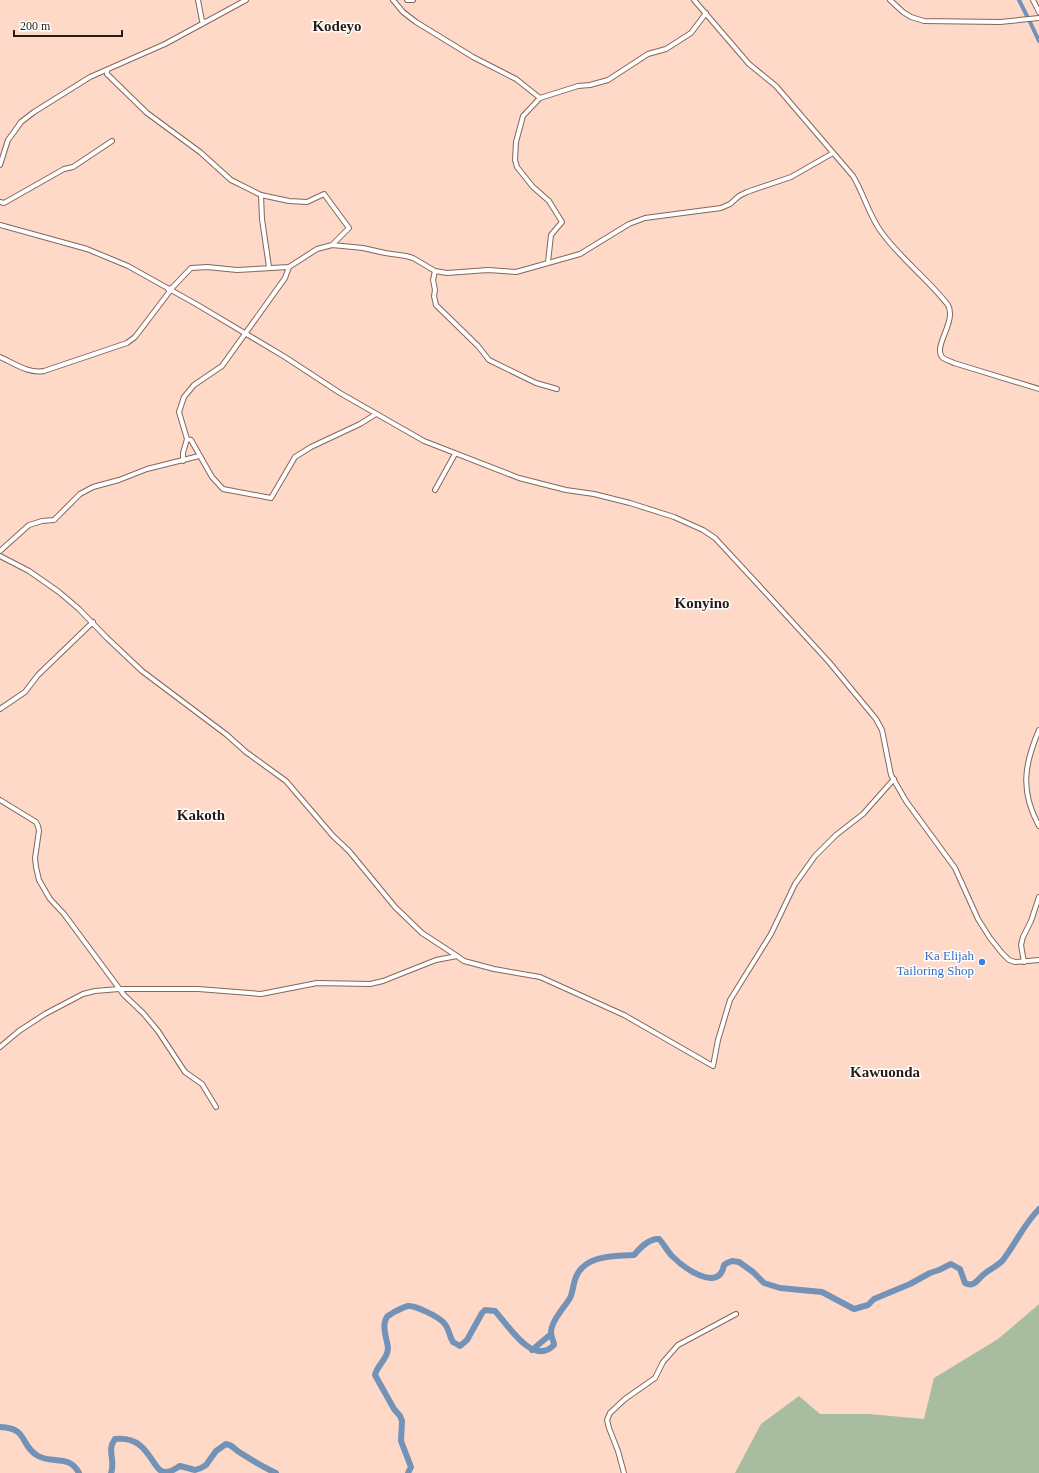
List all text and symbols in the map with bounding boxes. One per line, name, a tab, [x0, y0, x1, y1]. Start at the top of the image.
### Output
scale bar	[14, 12, 122, 38]
district label: Kodeyo	[312, 18, 362, 34]
text: 200 m	[20, 19, 51, 33]
district label: Konyino	[674, 595, 730, 611]
district label: Kakoth	[177, 807, 226, 823]
place label: Ka Elijah Tailoring Shop	[897, 948, 974, 978]
marker: Ka Elijah Tailoring Shop	[977, 957, 987, 967]
district label: Kawuonda	[850, 1064, 921, 1080]

